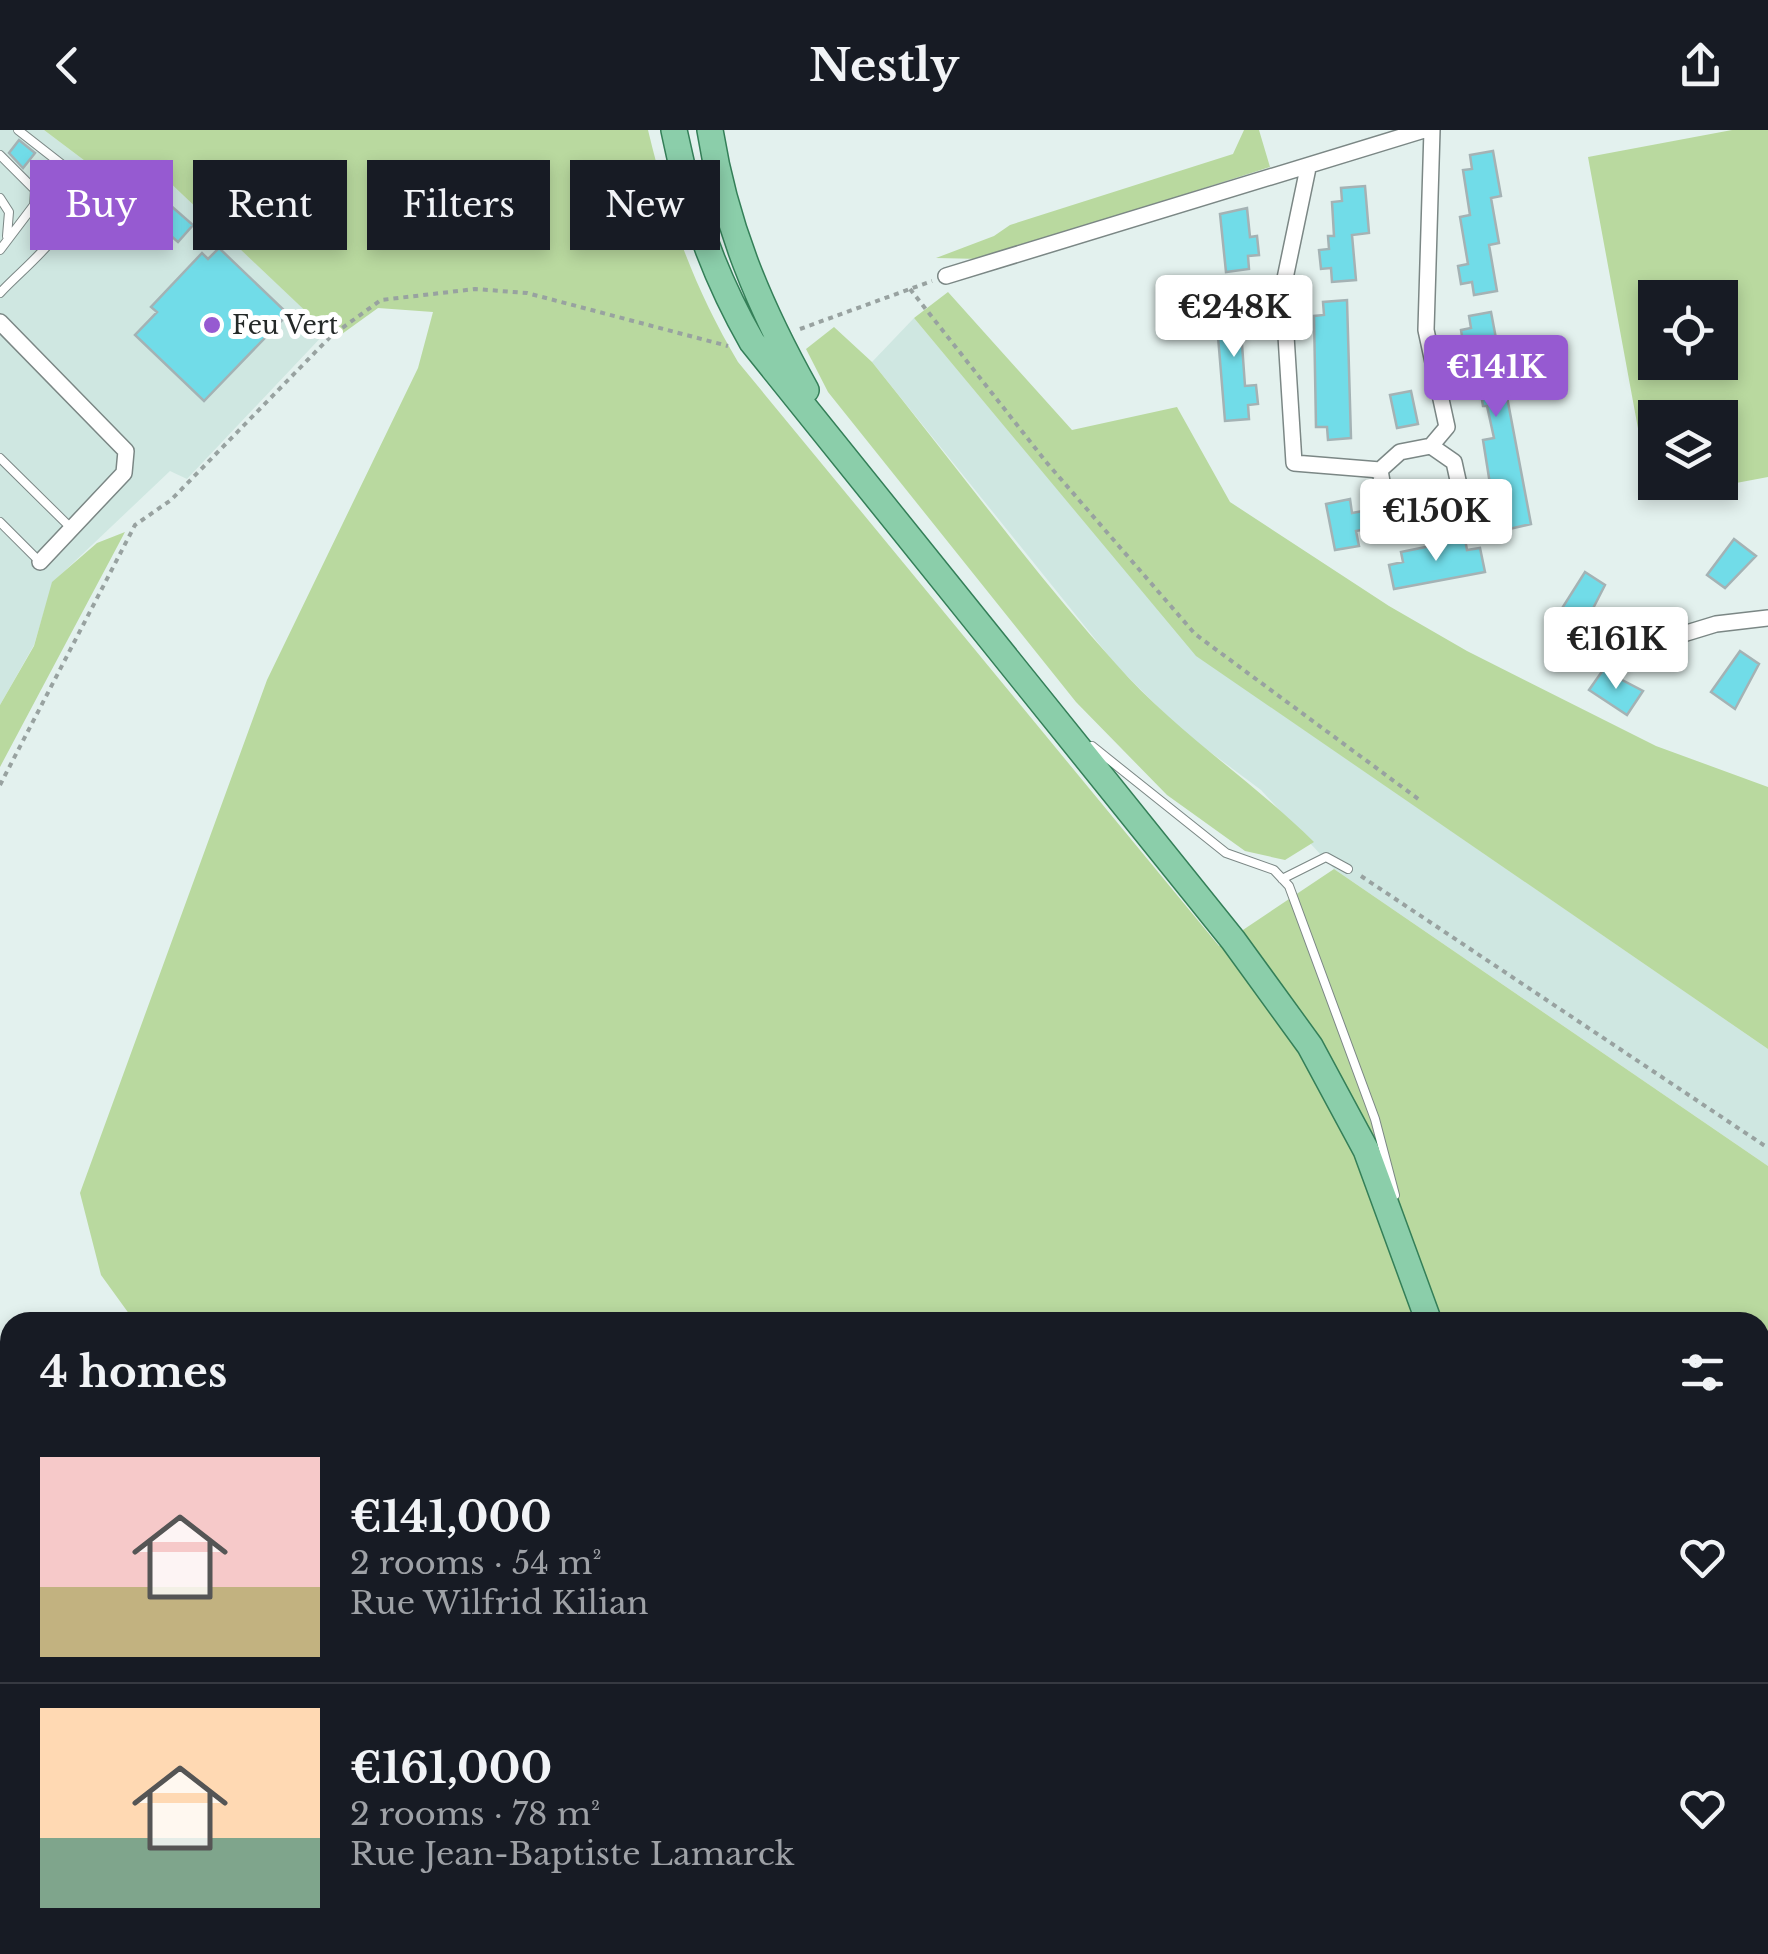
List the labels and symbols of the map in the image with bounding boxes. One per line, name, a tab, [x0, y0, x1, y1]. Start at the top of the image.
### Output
pin: €248K	[1164, 275, 1304, 360]
place label: Feu Vert	[232, 310, 339, 341]
marker: Feu Vert	[201, 314, 223, 336]
pin: €141K	[1426, 335, 1566, 420]
pin: €150K	[1366, 479, 1506, 564]
pin: €161K	[1546, 607, 1686, 692]

